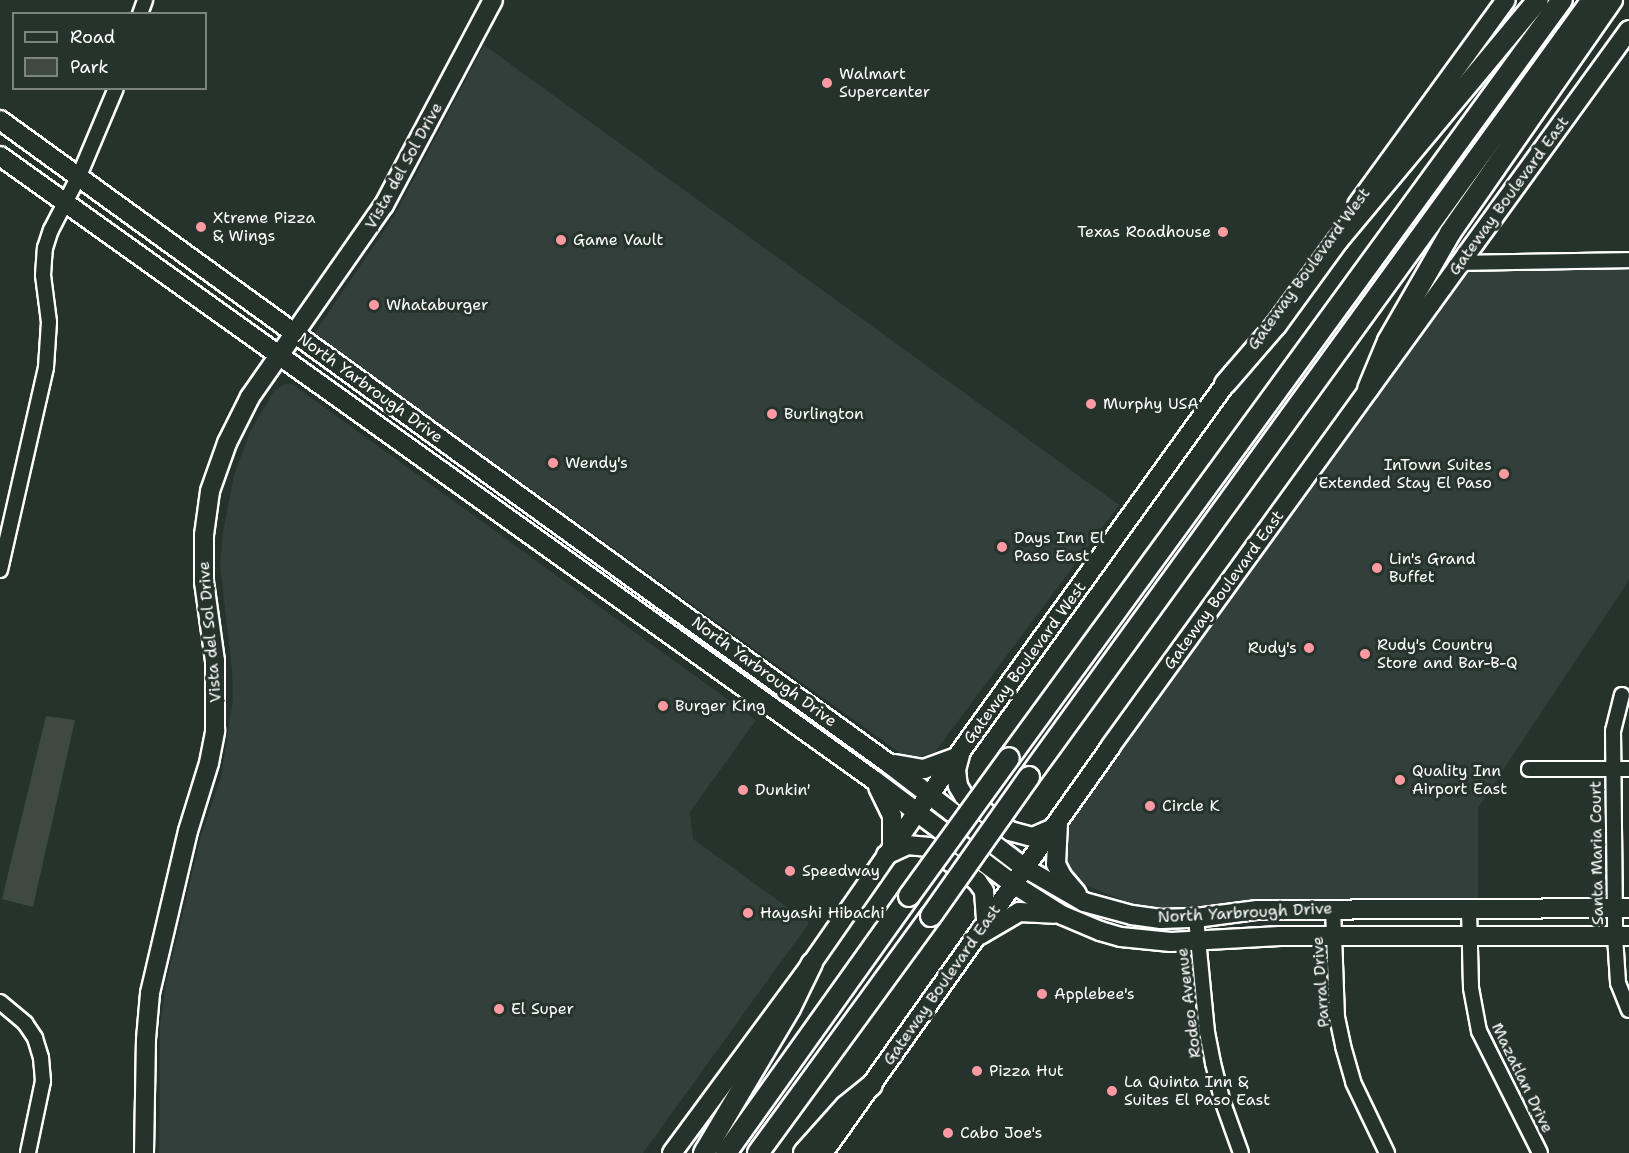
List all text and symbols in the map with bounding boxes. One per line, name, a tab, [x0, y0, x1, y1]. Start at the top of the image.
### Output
legend	[12, 12, 207, 90]
text: Road	[70, 25, 115, 49]
text: Park	[70, 55, 109, 79]
place label: Walmart Supercenter	[839, 64, 930, 102]
marker: Walmart Supercenter	[820, 76, 834, 90]
street label: Vista del Sol Drive	[361, 99, 447, 233]
street label: Gateway Boulevard East	[1445, 113, 1573, 279]
street label: Gateway Boulevard West	[1244, 184, 1374, 354]
place label: Xtreme Pizza & Wings	[213, 208, 315, 246]
marker: Xtreme Pizza & Wings	[194, 220, 208, 234]
place label: Texas Roadhouse	[1077, 222, 1211, 242]
marker: Texas Roadhouse	[1216, 225, 1230, 239]
place label: Game Vault	[573, 230, 663, 250]
marker: Game Vault	[554, 233, 568, 247]
place label: Whataburger	[386, 295, 489, 315]
marker: Whataburger	[367, 298, 381, 312]
street label: North Yarbrough Drive	[294, 329, 446, 447]
place label: Murphy USA	[1103, 394, 1199, 414]
marker: Murphy USA	[1084, 397, 1098, 411]
place label: Burlington	[784, 404, 864, 424]
marker: Burlington	[765, 407, 779, 421]
place label: Wendy's	[565, 453, 628, 473]
place label: InTown Suites Extended Stay El Paso	[1318, 455, 1492, 493]
marker: Wendy's	[546, 456, 560, 470]
marker: InTown Suites Extended Stay El Paso	[1497, 467, 1511, 481]
street label: Gateway Boulevard East	[1160, 507, 1288, 673]
place label: Days Inn El Paso East	[1014, 528, 1104, 566]
marker: Days Inn El Paso East	[995, 540, 1009, 554]
place label: Lin's Grand Buffet	[1389, 549, 1476, 587]
street label: Vista del Sol Drive	[194, 561, 226, 703]
marker: Lin's Grand Buffet	[1370, 561, 1384, 575]
street label: Gateway Boulevard West	[960, 578, 1090, 748]
street label: North Yarbrough Drive	[688, 613, 840, 731]
place label: Rudy's Country Store and Bar-B-Q	[1377, 635, 1518, 673]
place label: Rudy's	[1248, 638, 1297, 658]
marker: Rudy's	[1302, 641, 1316, 655]
marker: Rudy's Country Store and Bar-B-Q	[1358, 647, 1372, 661]
place label: Burger King	[675, 696, 766, 716]
marker: Burger King	[656, 699, 670, 713]
place label: Quality Inn Airport East	[1412, 761, 1507, 799]
marker: Quality Inn Airport East	[1393, 773, 1407, 787]
place label: Dunkin'	[755, 780, 811, 800]
street label: Santa Maria Court	[1586, 781, 1608, 925]
marker: Dunkin'	[736, 783, 750, 797]
place label: Circle K	[1162, 796, 1220, 816]
marker: Circle K	[1143, 799, 1157, 813]
place label: Speedway	[802, 861, 880, 881]
marker: Speedway	[783, 864, 797, 878]
street label: North Yarbrough Drive	[1157, 899, 1333, 927]
street label: Gateway Boulevard East	[879, 901, 1005, 1069]
place label: Hayashi Hibachi	[760, 903, 885, 923]
marker: Hayashi Hibachi	[741, 906, 755, 920]
street label: Parral Drive	[1308, 936, 1334, 1028]
street label: Rodeo Avenue	[1173, 947, 1205, 1059]
place label: Applebee's	[1054, 984, 1135, 1004]
marker: Applebee's	[1035, 987, 1049, 1001]
place label: El Super	[511, 999, 574, 1019]
marker: El Super	[492, 1002, 506, 1016]
street label: Mazatlan Drive	[1487, 1020, 1557, 1136]
place label: Pizza Hut	[989, 1061, 1064, 1081]
marker: Pizza Hut	[970, 1064, 984, 1078]
place label: La Quinta Inn & Suites El Paso East	[1124, 1072, 1270, 1110]
marker: La Quinta Inn & Suites El Paso East	[1105, 1084, 1119, 1098]
place label: Cabo Joe's	[960, 1123, 1042, 1143]
marker: Cabo Joe's	[941, 1126, 955, 1140]

